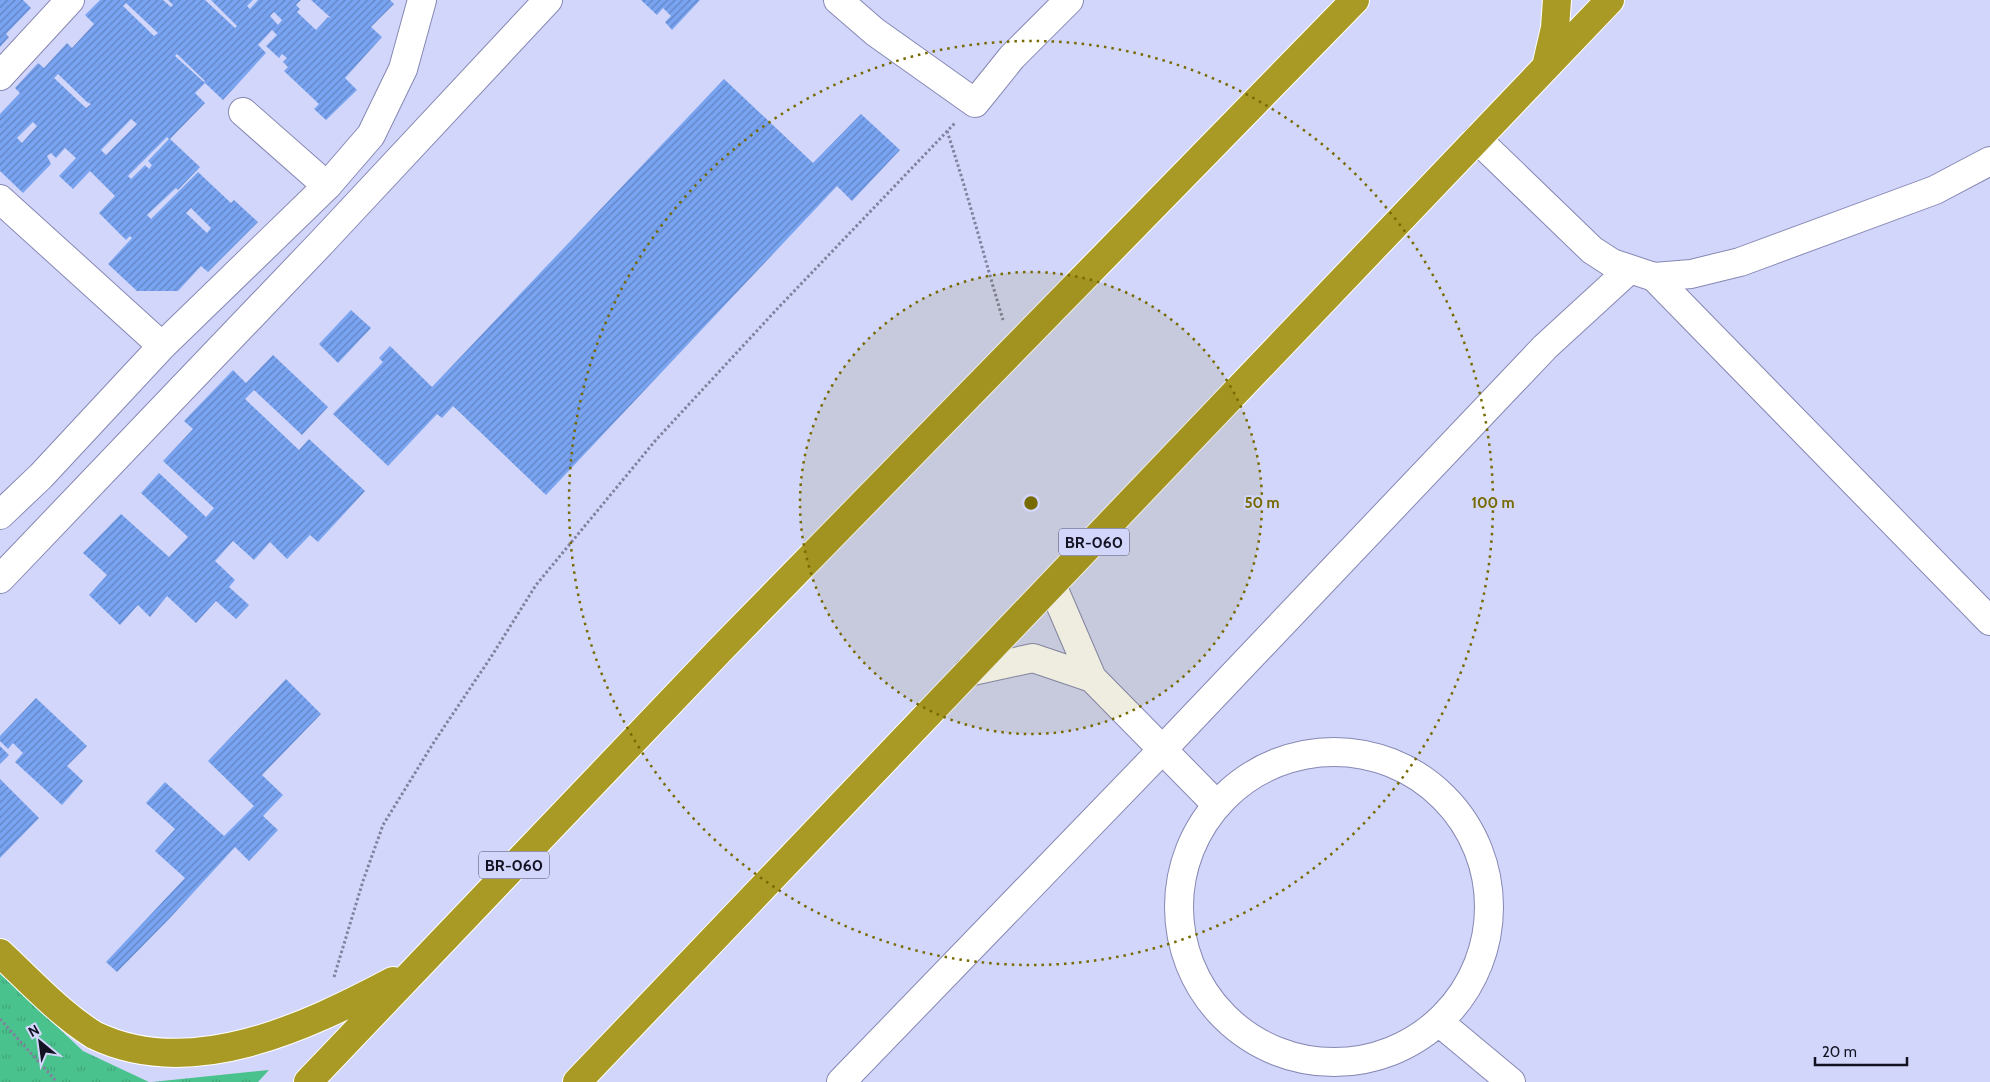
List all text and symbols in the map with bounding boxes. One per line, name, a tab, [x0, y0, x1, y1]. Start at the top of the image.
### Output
centre of rings	[1022, 494, 1040, 512]
text: 50 m	[1244, 494, 1280, 512]
text: 100 m	[1471, 494, 1515, 512]
road number: BR-060	[1059, 528, 1129, 556]
road number: BR-060	[479, 852, 549, 878]
north arrow	[15, 1017, 65, 1067]
text: N	[25, 1020, 42, 1041]
scale bar	[1815, 1034, 1908, 1066]
text: 20 m	[1822, 1043, 1857, 1061]

